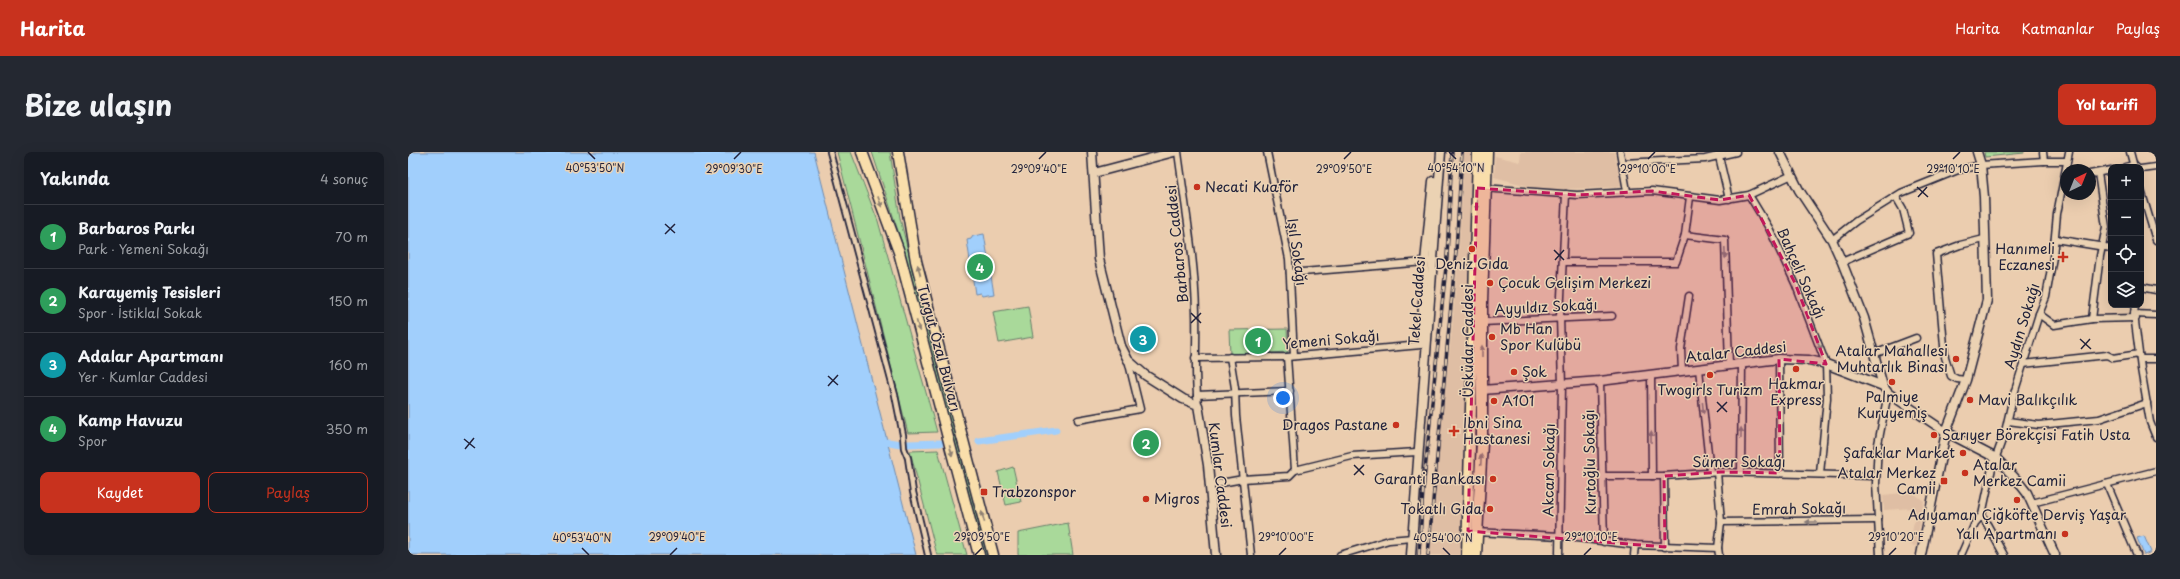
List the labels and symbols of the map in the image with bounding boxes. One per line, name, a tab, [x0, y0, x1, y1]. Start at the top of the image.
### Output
text: 40°53'50"N	[566, 160, 624, 175]
text: 40°54'10"N	[1428, 160, 1485, 175]
text: 29°09'30"E	[706, 161, 762, 176]
text: 29°09'40"E	[1011, 161, 1067, 176]
text: 29°09'50"E	[1316, 161, 1372, 176]
text: 29°10'00"E	[1620, 161, 1676, 176]
text: 29°10'10"E	[1926, 161, 1980, 176]
north arrow	[2060, 164, 2096, 200]
place label: Necati Kuaför	[1205, 176, 1299, 197]
marker: Necati Kuaför	[1192, 182, 1202, 192]
street label: Barbaros Caddesi	[1160, 184, 1193, 304]
one-way arrow	[877, 196, 883, 208]
one-way arrow	[1474, 199, 1480, 212]
street label: Işıl Sokağı	[1282, 217, 1313, 287]
street label: Bahçeli Sokağı	[1772, 224, 1831, 322]
place label: Hanımeli Eczanesi	[1995, 238, 2055, 275]
marker: Deniz Gıda	[1467, 244, 1477, 254]
one-way arrow	[1722, 247, 1729, 259]
pin: 4	[967, 252, 993, 282]
marker: Hanımeli Eczanesi	[2058, 252, 2068, 262]
place label: Deniz Gıda	[1435, 253, 1509, 274]
street label: Tekel Caddesi	[1403, 255, 1430, 347]
one-way arrow	[915, 263, 921, 276]
place label: Çocuk Gelişim Merkezi	[1498, 272, 1651, 293]
marker: Çocuk Gelişim Merkezi	[1485, 278, 1495, 288]
street label: Aydın Sokağı	[1999, 280, 2045, 371]
street label: Turgut Özal Bulvarı	[912, 282, 967, 414]
street label: Üsküdar Caddesi	[1457, 284, 1478, 398]
street label: Ayyıldız Sokağı	[1494, 293, 1598, 320]
place label: Mb Han Spor Kulübü	[1500, 318, 1581, 355]
one-way arrow	[916, 319, 922, 332]
pin: 3	[1130, 324, 1156, 354]
street label: Yemeni Sokağı	[1282, 325, 1380, 354]
pin: 1	[1245, 326, 1271, 356]
marker: Mb Han Spor Kulübü	[1487, 332, 1497, 342]
street label: Atalar Caddesi	[1685, 336, 1787, 367]
one-way arrow	[1816, 339, 1822, 351]
place label: Atalar Mahallesi Muhtarlık Binası	[1836, 340, 1948, 377]
one-way arrow	[1479, 344, 1485, 357]
marker: Atalar Mahallesi Muhtarlık Binası	[1951, 354, 1961, 364]
place label: Şok	[1522, 361, 1547, 382]
marker: Hakmar Express	[1791, 364, 1801, 374]
marker: Şok	[1509, 367, 1519, 377]
marker: Twogirls Turizm	[1705, 370, 1715, 380]
place label: Hakmar Express	[1768, 373, 1824, 410]
marker: Palmiye Kuruyemiş	[1887, 377, 1897, 387]
place label: Twogirls Turizm	[1657, 379, 1763, 400]
place label: Palmiye Kuruyemiş	[1857, 386, 1927, 423]
your location	[1273, 388, 1293, 408]
place label: Mavi Balıkçılık	[1978, 389, 2078, 410]
place label: A101	[1502, 390, 1534, 411]
marker: Mavi Balıkçılık	[1965, 395, 1975, 405]
marker: A101	[1489, 396, 1499, 406]
one-way arrow	[1699, 401, 1706, 414]
street label: Kurtoğlu Sokağı	[1578, 409, 1601, 515]
place label: İbni Sina Hastanesi	[1463, 412, 1530, 449]
place label: Dragos Pastane	[1282, 414, 1388, 435]
marker: Dragos Pastane	[1391, 420, 1401, 430]
street label: Kumlar Caddesi	[1204, 421, 1237, 529]
street label: Akcan Sokağı	[1537, 423, 1560, 517]
place label: Sarıyer Börekçisi Fatih Usta	[1942, 424, 2130, 445]
marker: İbni Sina Hastanesi	[1448, 425, 1460, 437]
one-way arrow	[1738, 426, 1744, 439]
pin: 2	[1133, 428, 1159, 458]
one-way arrow	[1648, 430, 1654, 443]
marker: Sarıyer Börekçisi Fatih Usta	[1929, 430, 1939, 440]
place label: Şafaklar Market	[1843, 442, 1955, 463]
one-way arrow	[948, 446, 954, 458]
marker: Şafaklar Market	[1958, 448, 1968, 458]
street label: Sümer Sokağı	[1692, 451, 1786, 472]
one-way arrow	[1477, 454, 1484, 466]
place label: Atalar Merkez Camii	[1973, 454, 2066, 491]
place label: Atalar Merkez Cami̇i̇	[1838, 462, 1936, 499]
place label: Garanti Bankası	[1374, 468, 1485, 489]
marker: Atalar Merkez Camii	[1960, 468, 1970, 478]
marker: Garanti Bankası	[1488, 474, 1498, 484]
marker: Atalar Merkez Cami̇i̇	[1939, 476, 1949, 486]
place label: Trabzonspor	[992, 481, 1076, 502]
marker: Trabzonspor	[979, 487, 989, 497]
place label: Migros	[1154, 488, 1200, 509]
marker: Migros	[1141, 494, 1151, 504]
marker: Adıyaman Çiğköfte Derviş Yaşar	[2012, 495, 2022, 505]
street label: Emrah Sokağı	[1752, 497, 1846, 520]
place label: Tokatlı Gıda	[1400, 498, 1482, 519]
marker: Tokatlı Gıda	[1485, 504, 1495, 514]
place label: Adıyaman Çiğköfte Derviş Yaşar	[1908, 504, 2127, 525]
one-way arrow	[980, 511, 986, 523]
one-way arrow	[1804, 519, 1817, 525]
place label: Yalı Apartmanı	[1956, 523, 2057, 544]
text: 29°09'40"E	[649, 529, 705, 544]
text: 29°09'50"E	[954, 529, 1010, 544]
text: 29°10'00"E	[1258, 529, 1314, 544]
text: 29°10'10"E	[1564, 529, 1618, 544]
text: 29°10'20"E	[1868, 529, 1924, 544]
marker: Yalı Apartmanı	[2060, 529, 2070, 539]
text: 40°53'40"N	[553, 530, 612, 545]
text: 40°54'00"N	[1413, 530, 1473, 545]

